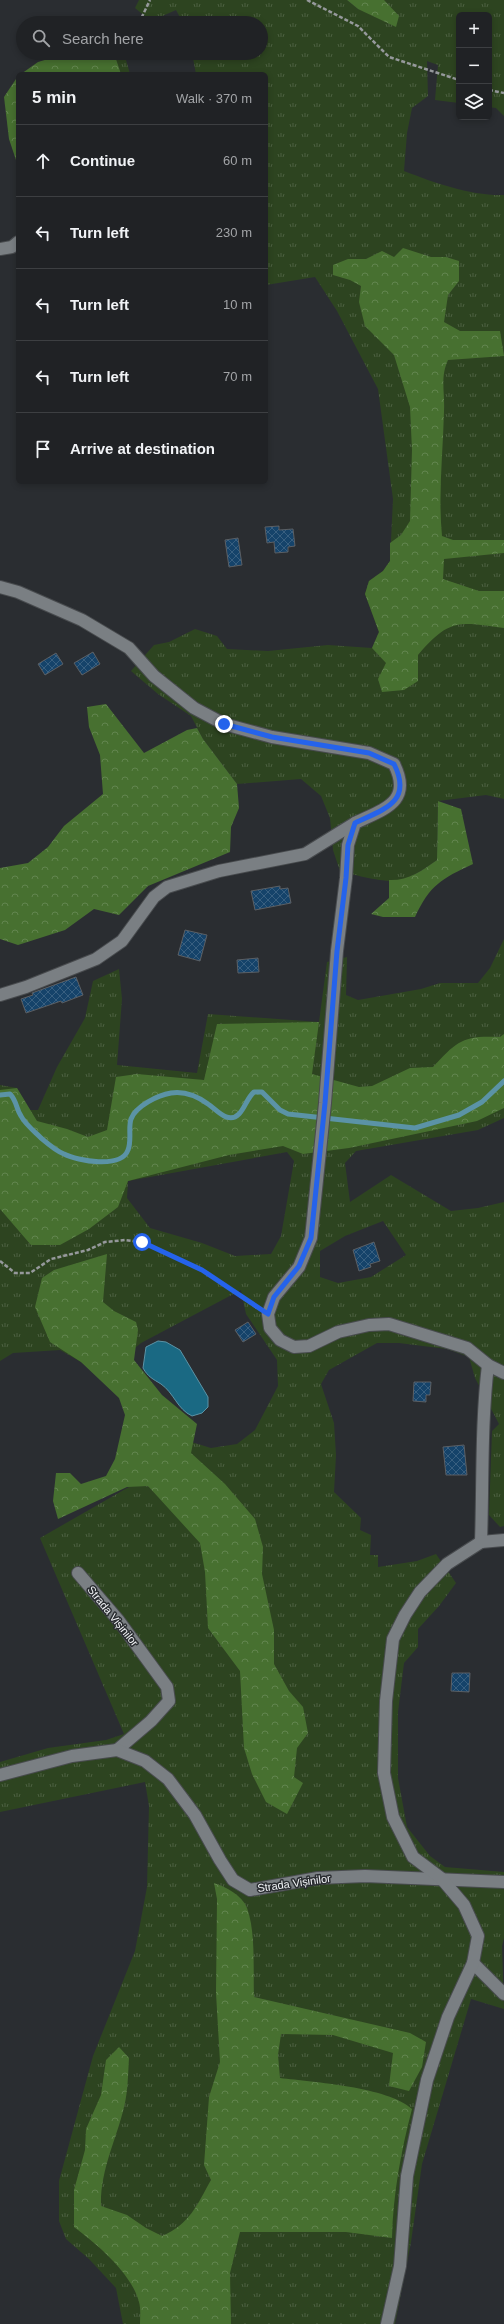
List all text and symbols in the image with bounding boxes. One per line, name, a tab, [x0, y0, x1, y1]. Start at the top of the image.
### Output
map controls	[456, 12, 492, 120]
button: +	[456, 12, 492, 48]
search box	[16, 16, 268, 60]
icon: search	[30, 27, 52, 49]
text: Search here	[62, 30, 144, 47]
button: −	[456, 48, 492, 84]
button: layers	[456, 84, 492, 120]
text: 5 min	[32, 88, 76, 107]
text: Walk · 370 m	[176, 91, 252, 106]
icon: ahead	[32, 150, 54, 172]
text: Continue	[70, 152, 135, 169]
text: 60 m	[223, 153, 252, 168]
icon: left	[32, 222, 54, 244]
text: Turn left	[70, 224, 129, 241]
text: 230 m	[216, 225, 252, 240]
icon: left	[32, 294, 54, 316]
text: Turn left	[70, 296, 129, 313]
text: 10 m	[223, 297, 252, 312]
icon: left	[32, 366, 54, 388]
text: Turn left	[70, 368, 129, 385]
text: 70 m	[223, 369, 252, 384]
icon: arrive	[32, 438, 54, 460]
text: Arrive at destination	[70, 440, 215, 457]
route end	[215, 715, 233, 733]
route start	[133, 1233, 151, 1251]
street label: Strada Vișinilor	[85, 1584, 141, 1649]
street label: Strada Vișinilor	[257, 1872, 332, 1894]

